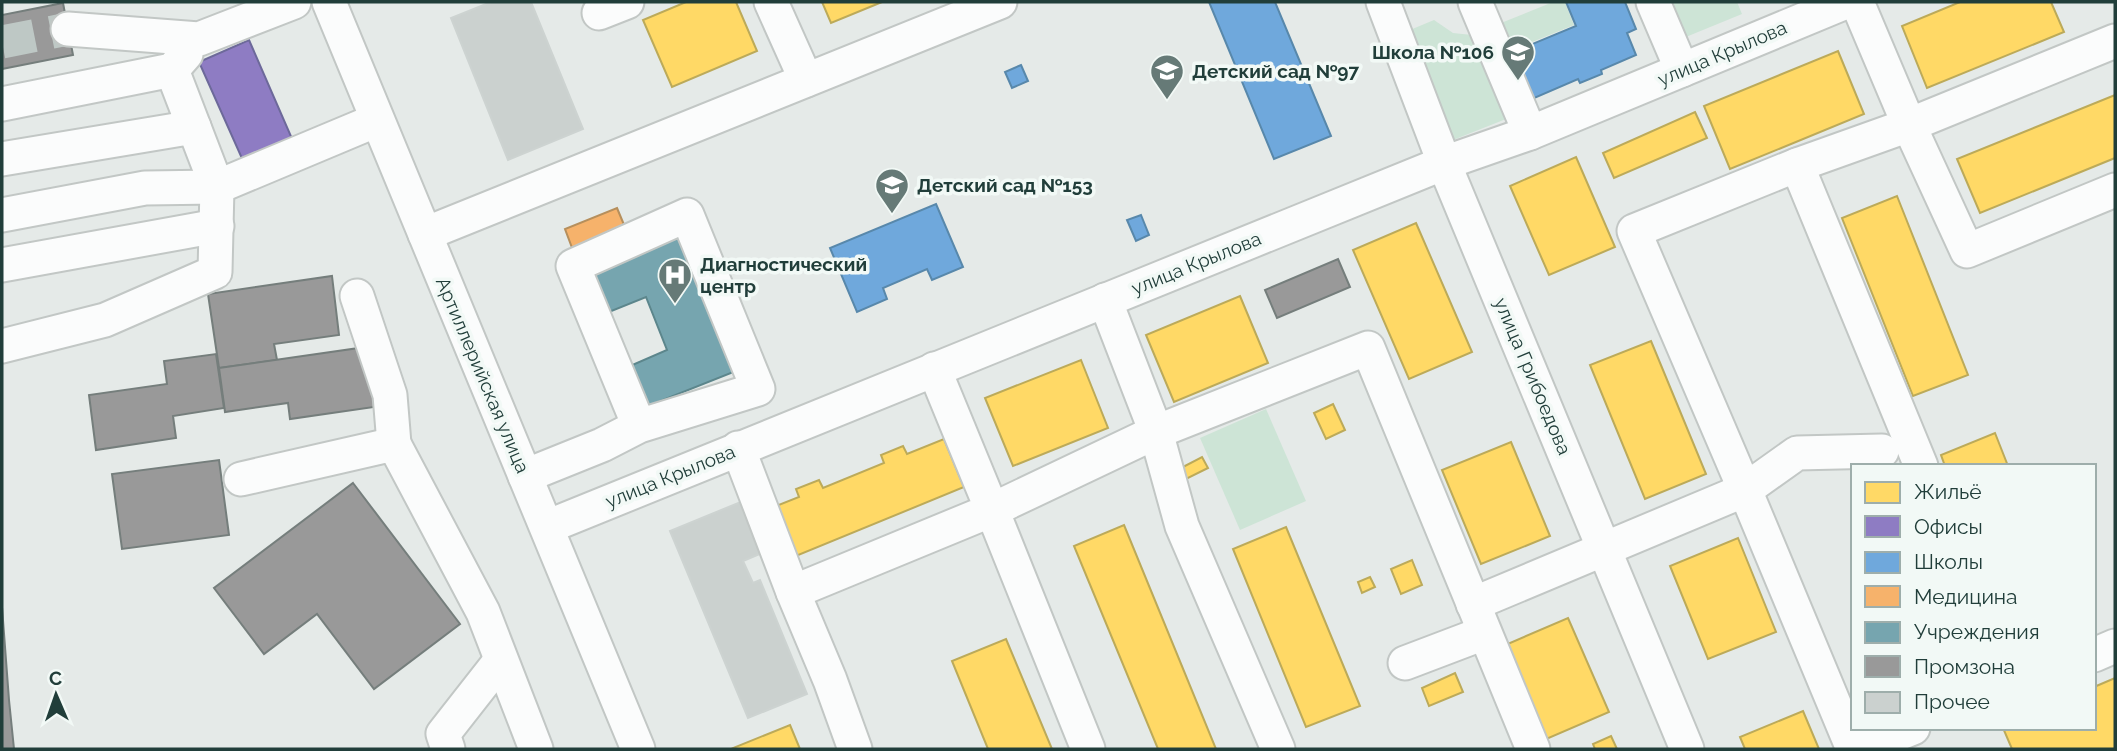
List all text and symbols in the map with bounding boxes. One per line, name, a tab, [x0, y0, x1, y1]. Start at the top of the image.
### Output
street label: улица Крылова	[1654, 16, 1790, 90]
school or university icon: Школа №106	[1499, 33, 1537, 82]
place label: Школа №106	[1372, 41, 1494, 63]
school or university icon: Детский сад №97	[1148, 52, 1186, 101]
place label: Детский сад №97	[1192, 60, 1360, 82]
school or university icon: Детский сад №153	[873, 166, 911, 215]
place label: Детский сад №153	[917, 174, 1093, 196]
street label: улица Крылова	[1128, 227, 1264, 299]
place label: Диагностический центр	[700, 253, 867, 297]
hospital icon: Диагностический центр	[656, 256, 694, 305]
street label: Артиллерийская улица	[432, 274, 534, 476]
street label: улица Грибоедова	[1490, 294, 1576, 458]
street label: улица Крылова	[602, 440, 738, 512]
legend	[1851, 464, 2096, 730]
text: Жильё	[1914, 479, 1982, 504]
text: Офисы	[1914, 514, 1983, 539]
text: Школы	[1914, 549, 1983, 574]
text: Медицина	[1914, 584, 2018, 609]
text: Учреждения	[1914, 619, 2040, 644]
text: Промзона	[1914, 654, 2015, 679]
north arrow	[21, 660, 91, 730]
text: С	[49, 667, 62, 689]
text: Прочее	[1914, 689, 1990, 714]

